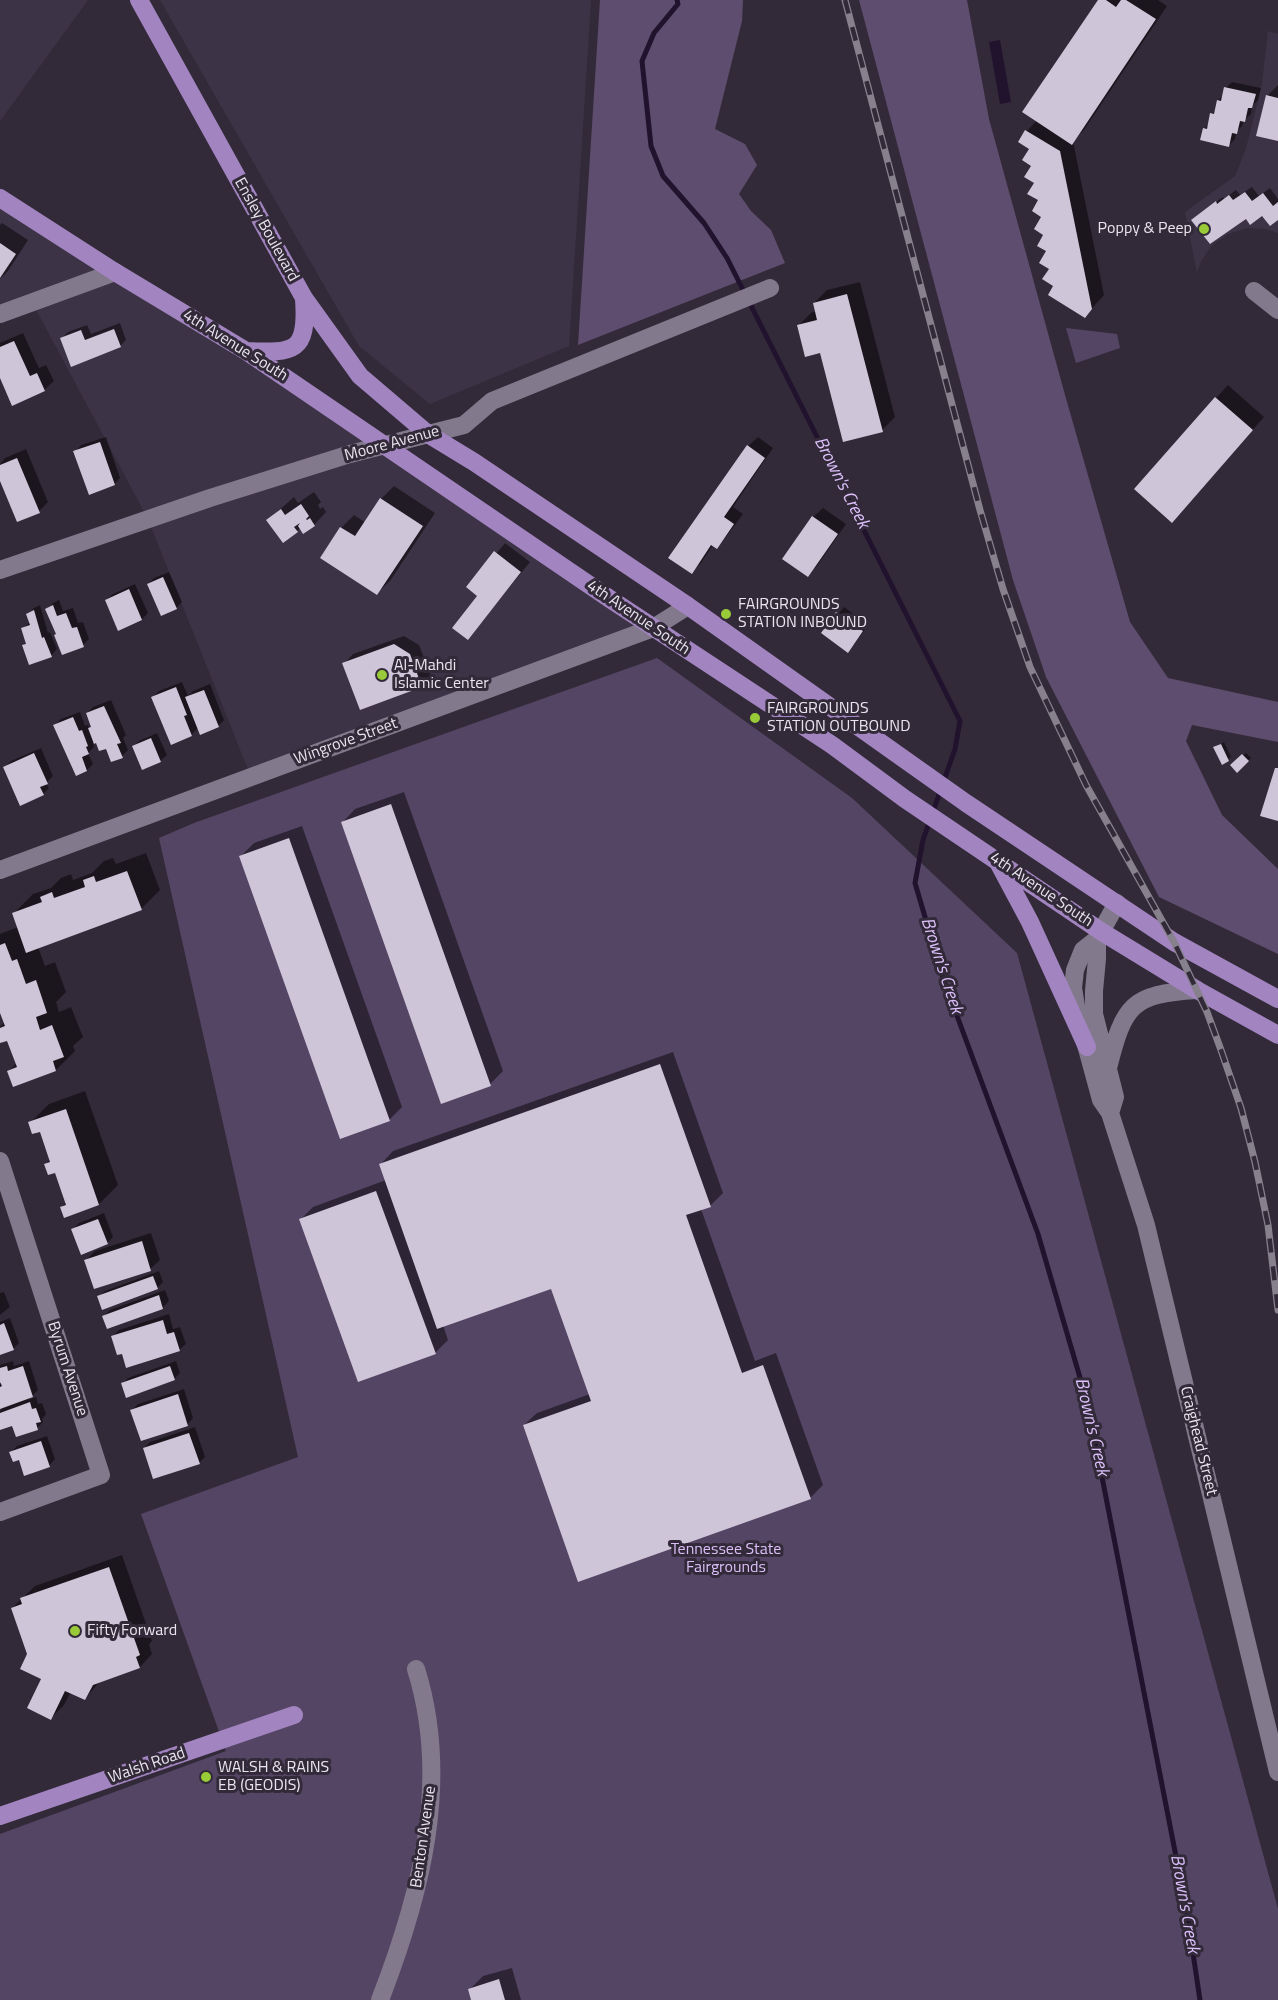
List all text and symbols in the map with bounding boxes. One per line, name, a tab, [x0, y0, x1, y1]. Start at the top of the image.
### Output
street label: Ensley Boulevard	[230, 175, 302, 285]
place label: Poppy & Peep	[1098, 219, 1192, 239]
marker: Poppy & Peep	[1197, 222, 1211, 236]
street label: 4th Avenue South	[179, 306, 291, 386]
street label: Moore Avenue	[343, 422, 441, 466]
water label: Brown's Creek	[809, 434, 873, 532]
street label: 4th Avenue South	[583, 576, 693, 660]
place label: FAIRGROUNDS STATION INBOUND	[738, 595, 867, 633]
marker: FAIRGROUNDS STATION INBOUND	[719, 607, 733, 621]
place label: Al-Mahdi Islamic Center	[394, 656, 489, 694]
marker: Al-Mahdi Islamic Center	[375, 668, 389, 682]
place label: FAIRGROUNDS STATION OUTBOUND	[767, 699, 911, 737]
marker: FAIRGROUNDS STATION OUTBOUND	[748, 711, 762, 725]
street label: Wingrove Street	[292, 714, 400, 770]
street label: 4th Avenue South	[986, 848, 1096, 932]
water label: Brown's Creek	[915, 915, 967, 1017]
street label: Byrum Avenue	[43, 1319, 91, 1419]
water label: Brown's Creek	[1069, 1376, 1113, 1478]
street label: Craighead Street	[1175, 1384, 1221, 1498]
park label: Tennessee State Fairgrounds	[671, 1540, 781, 1578]
place label: Fifty Forward	[87, 1621, 177, 1641]
marker: Fifty Forward	[68, 1624, 82, 1638]
street label: Walsh Road	[106, 1744, 188, 1788]
place label: WALSH & RAINS EB (GEODIS)	[218, 1758, 329, 1796]
marker: WALSH & RAINS EB (GEODIS)	[199, 1770, 213, 1784]
street label: Benton Avenue	[407, 1785, 441, 1889]
water label: Brown's Creek	[1165, 1853, 1203, 1955]

